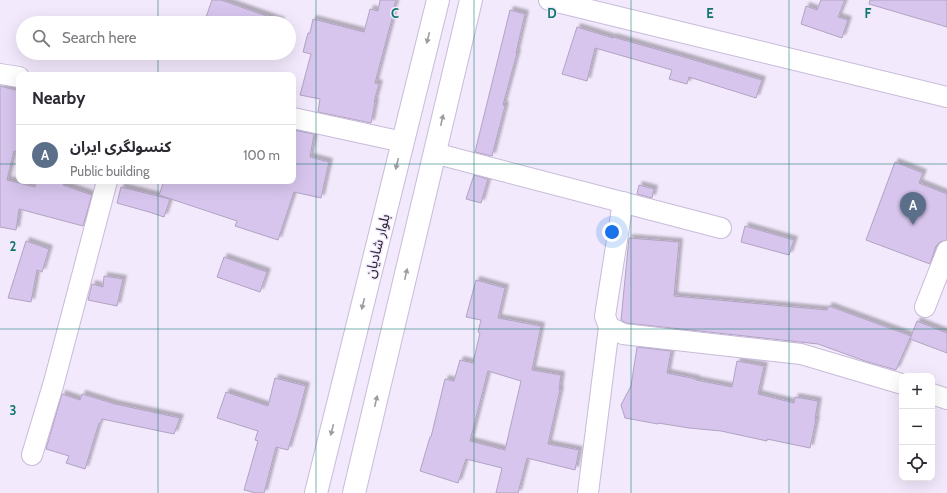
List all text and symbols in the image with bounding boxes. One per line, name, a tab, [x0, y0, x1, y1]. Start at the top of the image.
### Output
text: C	[391, 5, 399, 21]
text: D	[547, 5, 557, 21]
text: E	[706, 5, 714, 21]
text: F	[865, 5, 872, 21]
search box	[16, 16, 296, 60]
icon: search	[30, 27, 52, 49]
text: Search here	[62, 29, 137, 47]
one-way arrow	[425, 32, 431, 44]
text: Nearby	[32, 88, 85, 108]
one-way arrow	[440, 114, 446, 127]
text: کنسولگری ایران	[70, 138, 171, 156]
text: A	[41, 147, 49, 163]
text: 100 m	[243, 147, 280, 163]
one-way arrow	[394, 158, 400, 170]
text: Public building	[70, 163, 150, 179]
pin: A	[900, 192, 926, 225]
street label: بلوار شادیان	[360, 212, 394, 280]
your location	[602, 222, 622, 242]
text: 2	[10, 238, 17, 254]
one-way arrow	[403, 268, 409, 280]
one-way arrow	[359, 298, 365, 310]
map controls	[899, 373, 935, 481]
button: +	[899, 373, 935, 409]
one-way arrow	[373, 394, 379, 407]
text: 3	[9, 402, 17, 418]
button: −	[899, 409, 935, 445]
one-way arrow	[328, 424, 334, 436]
button: locate	[899, 445, 935, 481]

